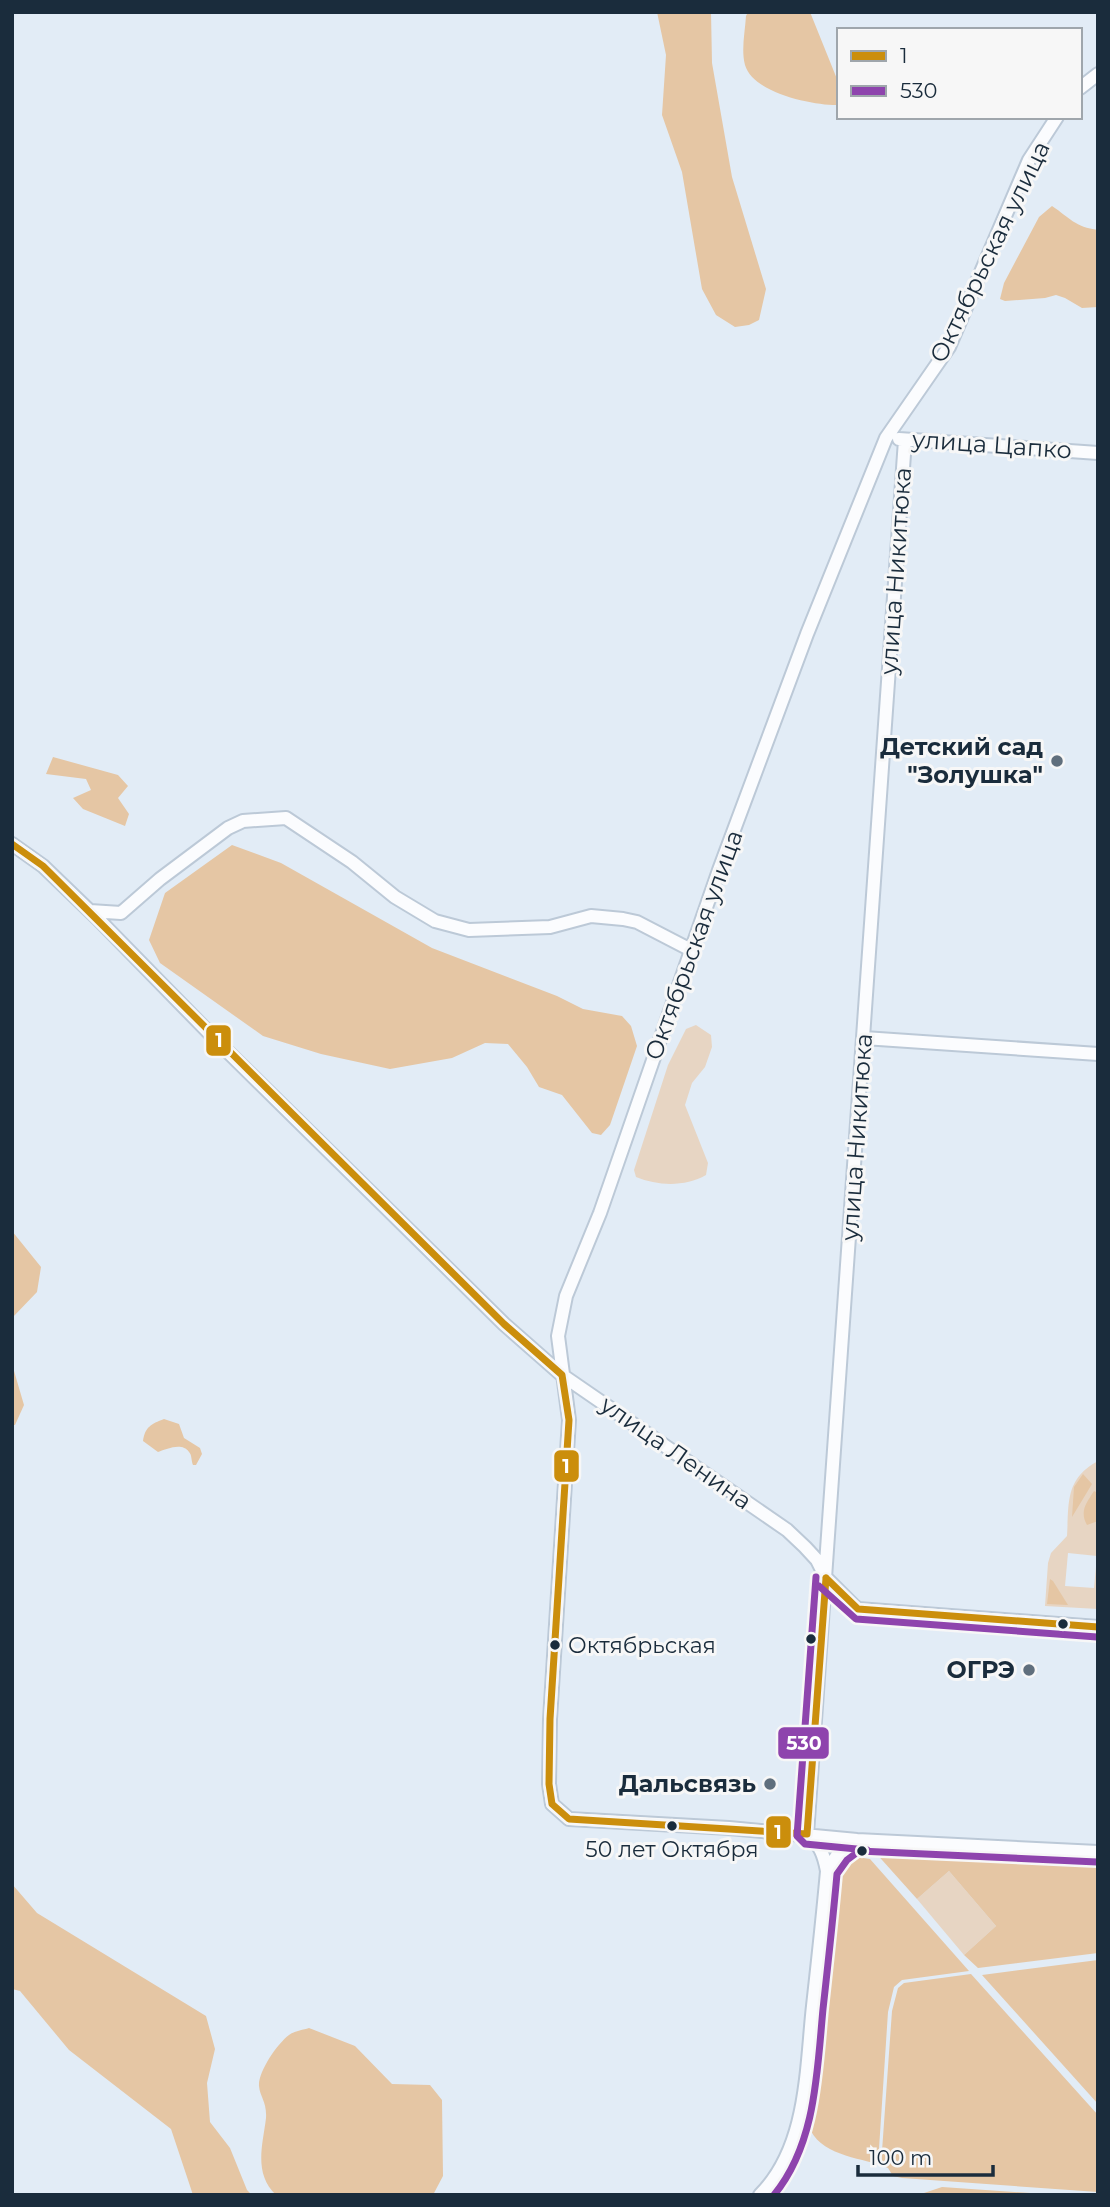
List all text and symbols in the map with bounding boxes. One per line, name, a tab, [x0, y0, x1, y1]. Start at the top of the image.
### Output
legend	[837, 28, 1082, 119]
text: 1	[900, 43, 908, 68]
text: 530	[900, 78, 938, 103]
street label: Октябрьская улица	[923, 136, 1056, 367]
street label: улица Цапко	[910, 424, 1073, 465]
street label: улица Никитюка	[874, 466, 917, 677]
place label: Детский сад "Золушка"	[880, 732, 1043, 789]
marker: Детский сад "Золушка"	[1049, 753, 1065, 769]
street label: Октябрьская улица	[638, 826, 749, 1064]
line badge: 1	[205, 1024, 232, 1057]
text: 1	[215, 1029, 223, 1052]
street label: улица Никитюка	[835, 1032, 878, 1243]
street label: улица Ленина	[594, 1389, 757, 1515]
line badge: 1	[553, 1449, 580, 1483]
text: 1	[562, 1455, 570, 1478]
unlabelled marker	[1056, 1617, 1070, 1631]
place label: Октябрьская	[568, 1632, 716, 1659]
unlabelled marker	[804, 1632, 818, 1646]
marker: Октябрьская	[548, 1638, 562, 1652]
place label: ОГРЭ	[946, 1655, 1015, 1684]
marker: ОГРЭ	[1021, 1662, 1037, 1678]
line badge: 530	[777, 1726, 830, 1760]
text: 530	[786, 1732, 822, 1755]
place label: Дальсвязь	[619, 1769, 756, 1798]
marker: Дальсвязь	[762, 1776, 778, 1792]
line badge: 1	[765, 1815, 792, 1849]
marker: 50 лет Октября	[665, 1819, 679, 1833]
text: 1	[774, 1821, 782, 1844]
place label: 50 лет Октября	[585, 1836, 759, 1863]
unlabelled marker	[855, 1844, 869, 1858]
scale bar	[858, 2134, 993, 2178]
text: 100 m	[869, 2145, 932, 2170]

